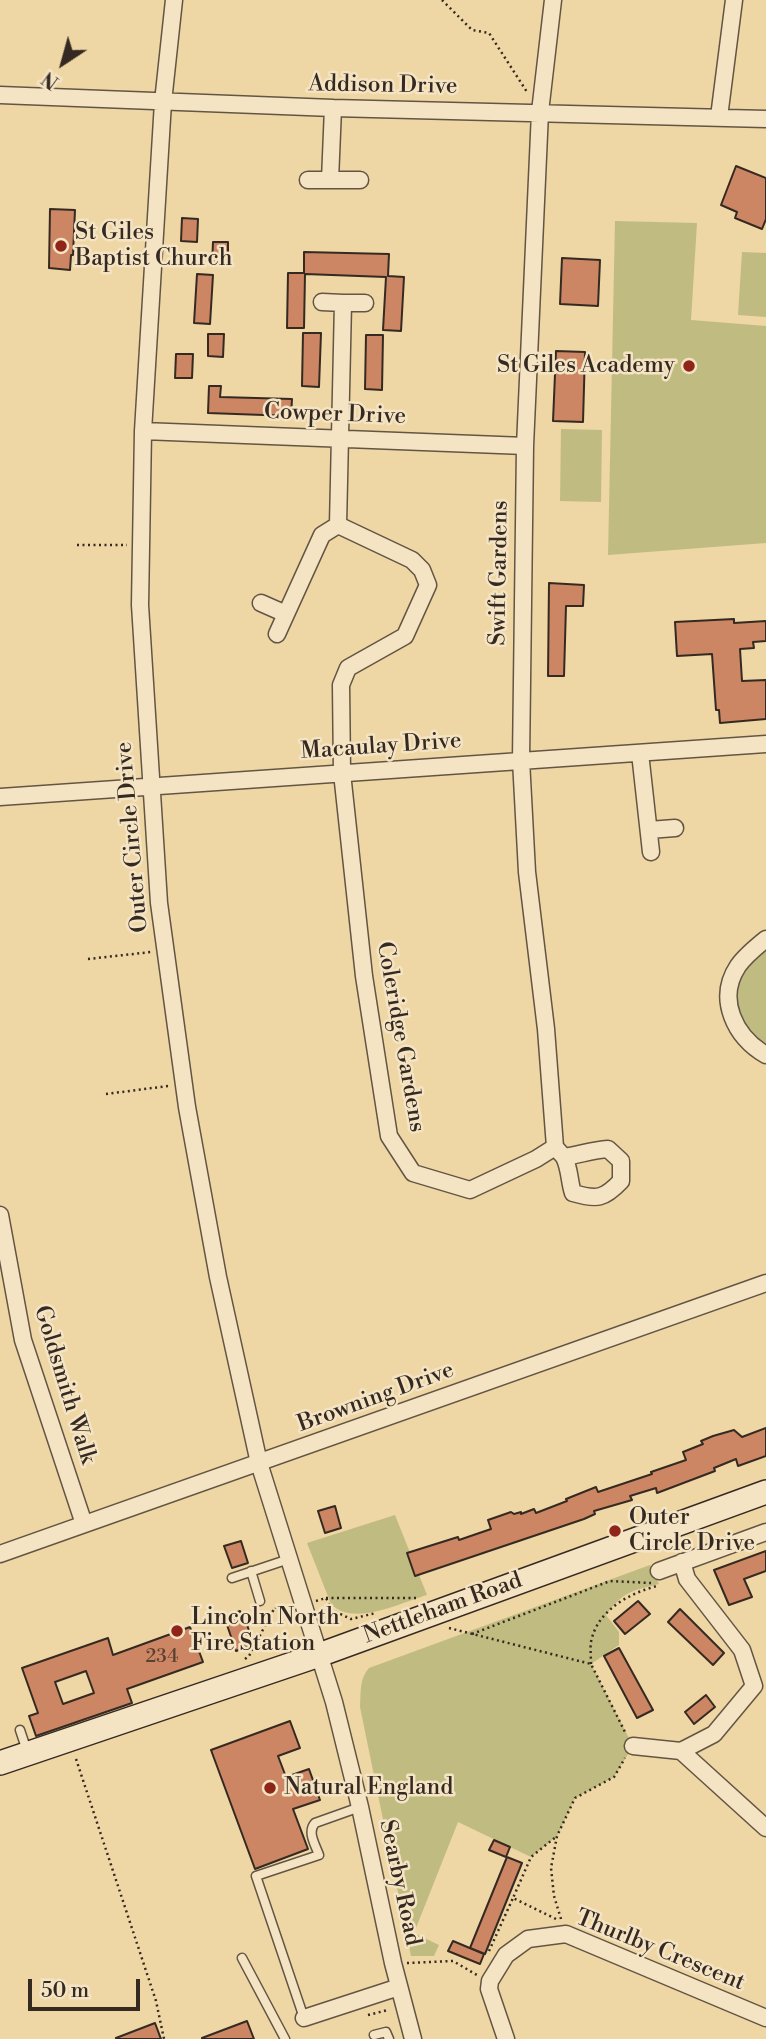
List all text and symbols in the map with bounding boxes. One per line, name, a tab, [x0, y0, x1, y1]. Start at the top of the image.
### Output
north arrow	[28, 28, 98, 98]
text: N	[38, 66, 64, 94]
street label: Addison Drive	[308, 71, 458, 101]
place label: St Giles Baptist Church	[75, 219, 232, 273]
marker: St Giles Baptist Church	[53, 238, 69, 254]
place label: St Giles Academy	[497, 352, 675, 380]
marker: St Giles Academy	[681, 358, 697, 374]
street label: Cowper Drive	[263, 399, 407, 431]
street label: Swift Gardens	[485, 500, 515, 646]
street label: Macaulay Drive	[300, 728, 462, 766]
street label: Outer Circle Drive	[111, 740, 155, 934]
street label: Coleridge Gardens	[370, 940, 430, 1134]
street label: Goldsmith Walk	[27, 1303, 101, 1467]
street label: Browning Drive	[294, 1357, 458, 1439]
place label: Outer Circle Drive	[629, 1504, 755, 1558]
marker: Outer Circle Drive	[607, 1523, 623, 1539]
street label: Nettleham Road	[360, 1567, 526, 1651]
place label: Lincoln North Fire Station	[191, 1604, 340, 1658]
marker: Lincoln North Fire Station	[169, 1623, 185, 1639]
house number: 234	[146, 1646, 178, 1668]
place label: Natural England	[284, 1774, 453, 1802]
marker: Natural England	[262, 1780, 278, 1796]
street label: Searby Road	[372, 1817, 426, 1949]
street label: Thurlby Crescent	[571, 1904, 749, 1998]
scale bar	[32, 1966, 144, 2010]
text: 50 m	[41, 1978, 89, 2004]

